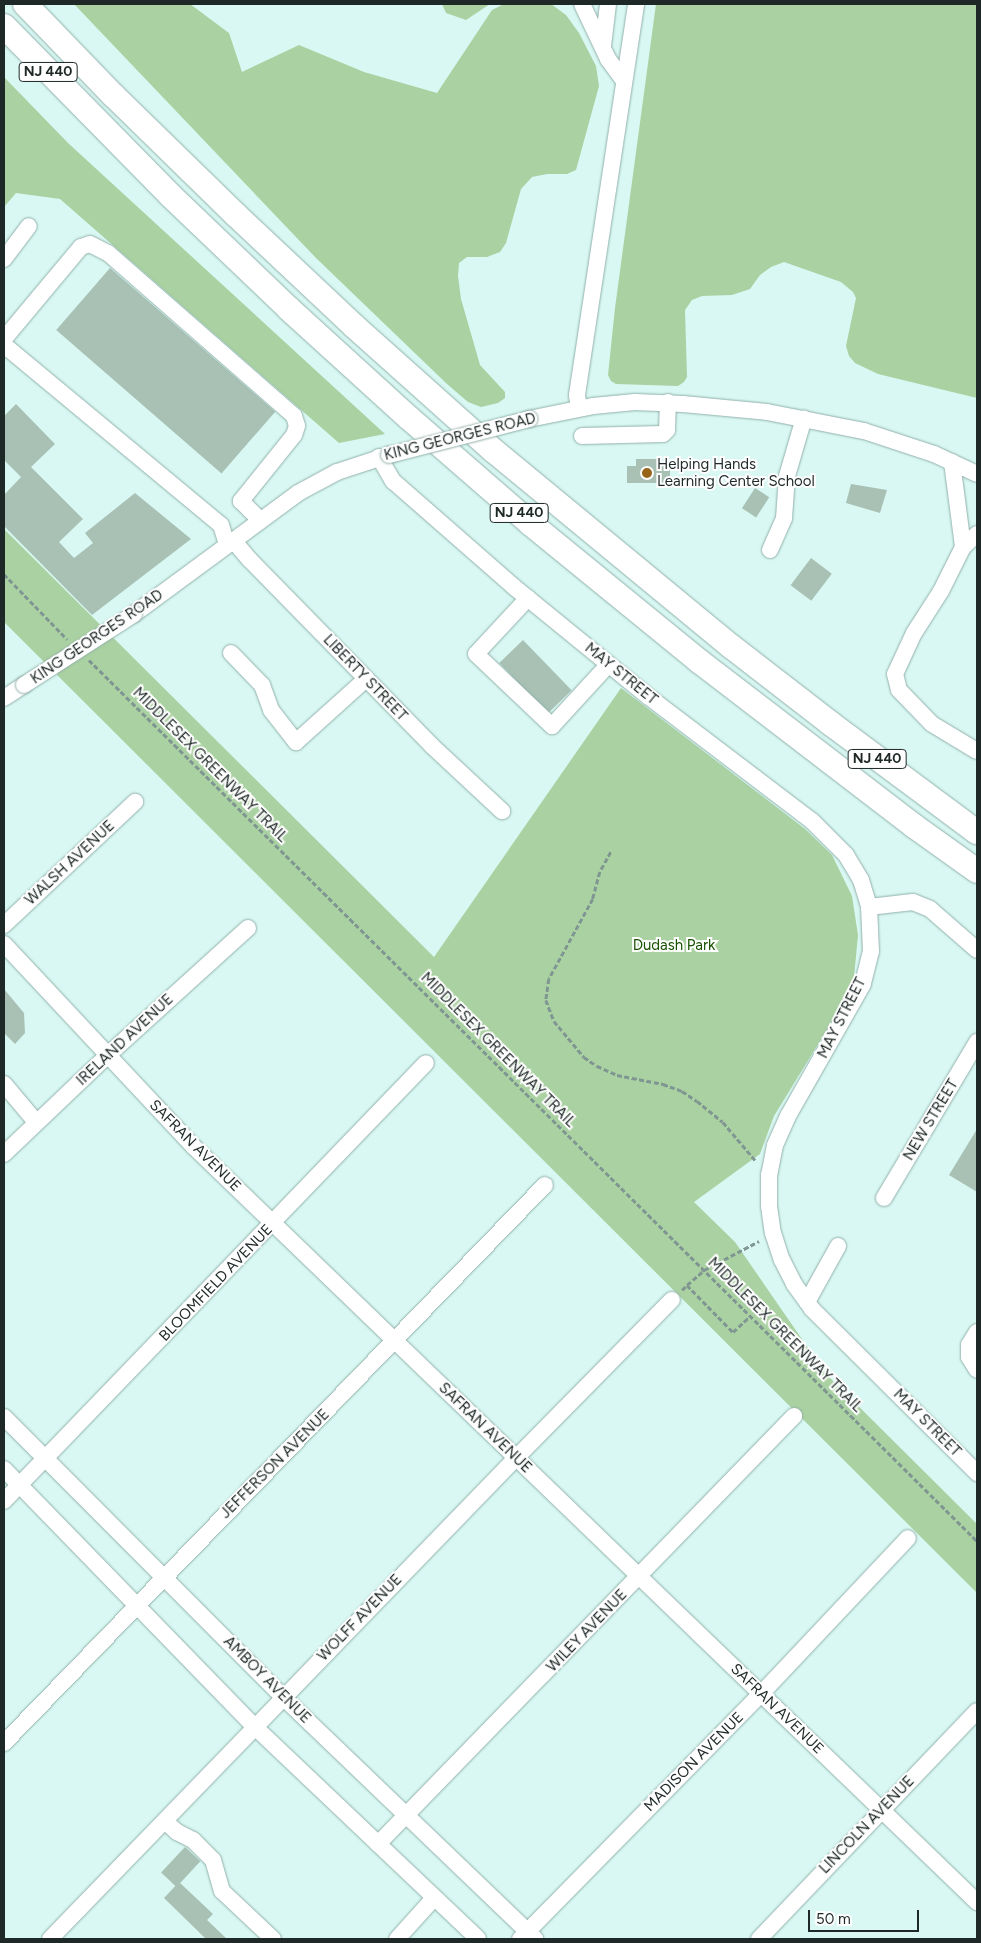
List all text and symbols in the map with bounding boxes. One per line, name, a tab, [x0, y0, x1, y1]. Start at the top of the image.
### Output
road number: NJ 440	[18, 61, 78, 84]
street label: KING GEORGES ROAD	[382, 409, 538, 465]
place label: Helping Hands Learning Center School	[657, 455, 815, 490]
marker: Helping Hands Learning Center School	[641, 467, 653, 479]
road number: NJ 440	[489, 502, 549, 524]
street label: KING GEORGES ROAD	[27, 586, 167, 688]
street label: LIBERTY STREET	[319, 631, 411, 725]
street label: MAY STREET	[581, 639, 661, 709]
street label: MIDDLESEX GREENWAY TRAIL	[129, 684, 291, 846]
road number: NJ 440	[847, 748, 907, 771]
street label: WALSH AVENUE	[21, 817, 119, 909]
park label: Dudash Park	[633, 937, 715, 955]
street label: MIDDLESEX GREENWAY TRAIL	[417, 969, 579, 1131]
street label: MAY STREET	[814, 975, 870, 1061]
street label: IRELAND AVENUE	[73, 991, 177, 1089]
street label: NEW STREET	[900, 1076, 962, 1164]
street label: SAFRAN AVENUE	[145, 1096, 245, 1196]
street label: BLOOMFIELD AVENUE	[156, 1221, 276, 1345]
street label: MIDDLESEX GREENWAY TRAIL	[704, 1254, 866, 1416]
street label: SAFRAN AVENUE	[435, 1379, 535, 1477]
street label: MAY STREET	[889, 1385, 965, 1461]
street label: JEFFERSON AVENUE	[217, 1406, 333, 1522]
street label: WOLFF AVENUE	[314, 1571, 406, 1665]
street label: WILEY AVENUE	[543, 1586, 631, 1676]
street label: AMBOY AVENUE	[220, 1633, 314, 1727]
street label: SAFRAN AVENUE	[727, 1660, 827, 1758]
street label: MADISON AVENUE	[641, 1709, 747, 1815]
street label: LINCOLN AVENUE	[816, 1772, 918, 1878]
scale bar	[811, 1900, 922, 1932]
text: 50 m	[816, 1910, 851, 1928]

